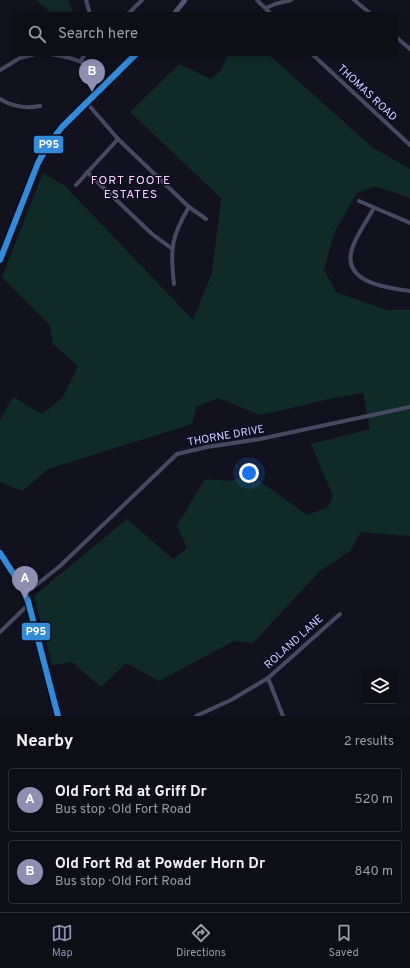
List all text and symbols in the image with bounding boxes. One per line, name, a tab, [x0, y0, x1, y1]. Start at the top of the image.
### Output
search box	[12, 12, 398, 56]
icon: search	[26, 23, 48, 45]
text: Search here	[58, 25, 138, 44]
pin: B	[79, 59, 105, 92]
street label: THOMAS ROAD	[334, 62, 400, 124]
line badge: P95	[33, 135, 64, 154]
text: P95	[39, 138, 60, 152]
district label: FORT FOOTE ESTATES	[91, 173, 171, 203]
street label: THORNE DRIVE	[187, 422, 265, 450]
your location	[239, 463, 259, 483]
pin: A	[12, 566, 38, 599]
street label: ROLAND LANE	[262, 612, 326, 672]
line badge: P95	[21, 622, 51, 641]
text: P95	[26, 625, 47, 639]
map controls	[362, 668, 398, 704]
button: layers	[362, 668, 398, 704]
text: Nearby	[16, 731, 73, 753]
text: 2 results	[344, 734, 394, 750]
text: Old Fort Rd at Griff Dr	[55, 783, 207, 802]
text: A	[25, 792, 35, 808]
text: 520 m	[355, 792, 393, 808]
text: Bus stop · Old Fort Road	[55, 802, 191, 818]
text: Old Fort Rd at Powder Horn Dr	[55, 855, 265, 874]
text: B	[26, 864, 34, 880]
text: 840 m	[355, 864, 393, 880]
text: Bus stop · Old Fort Road	[55, 874, 191, 890]
tab: Map	[51, 922, 73, 960]
tab: Directions	[176, 922, 226, 960]
tab: Saved	[328, 922, 359, 960]

